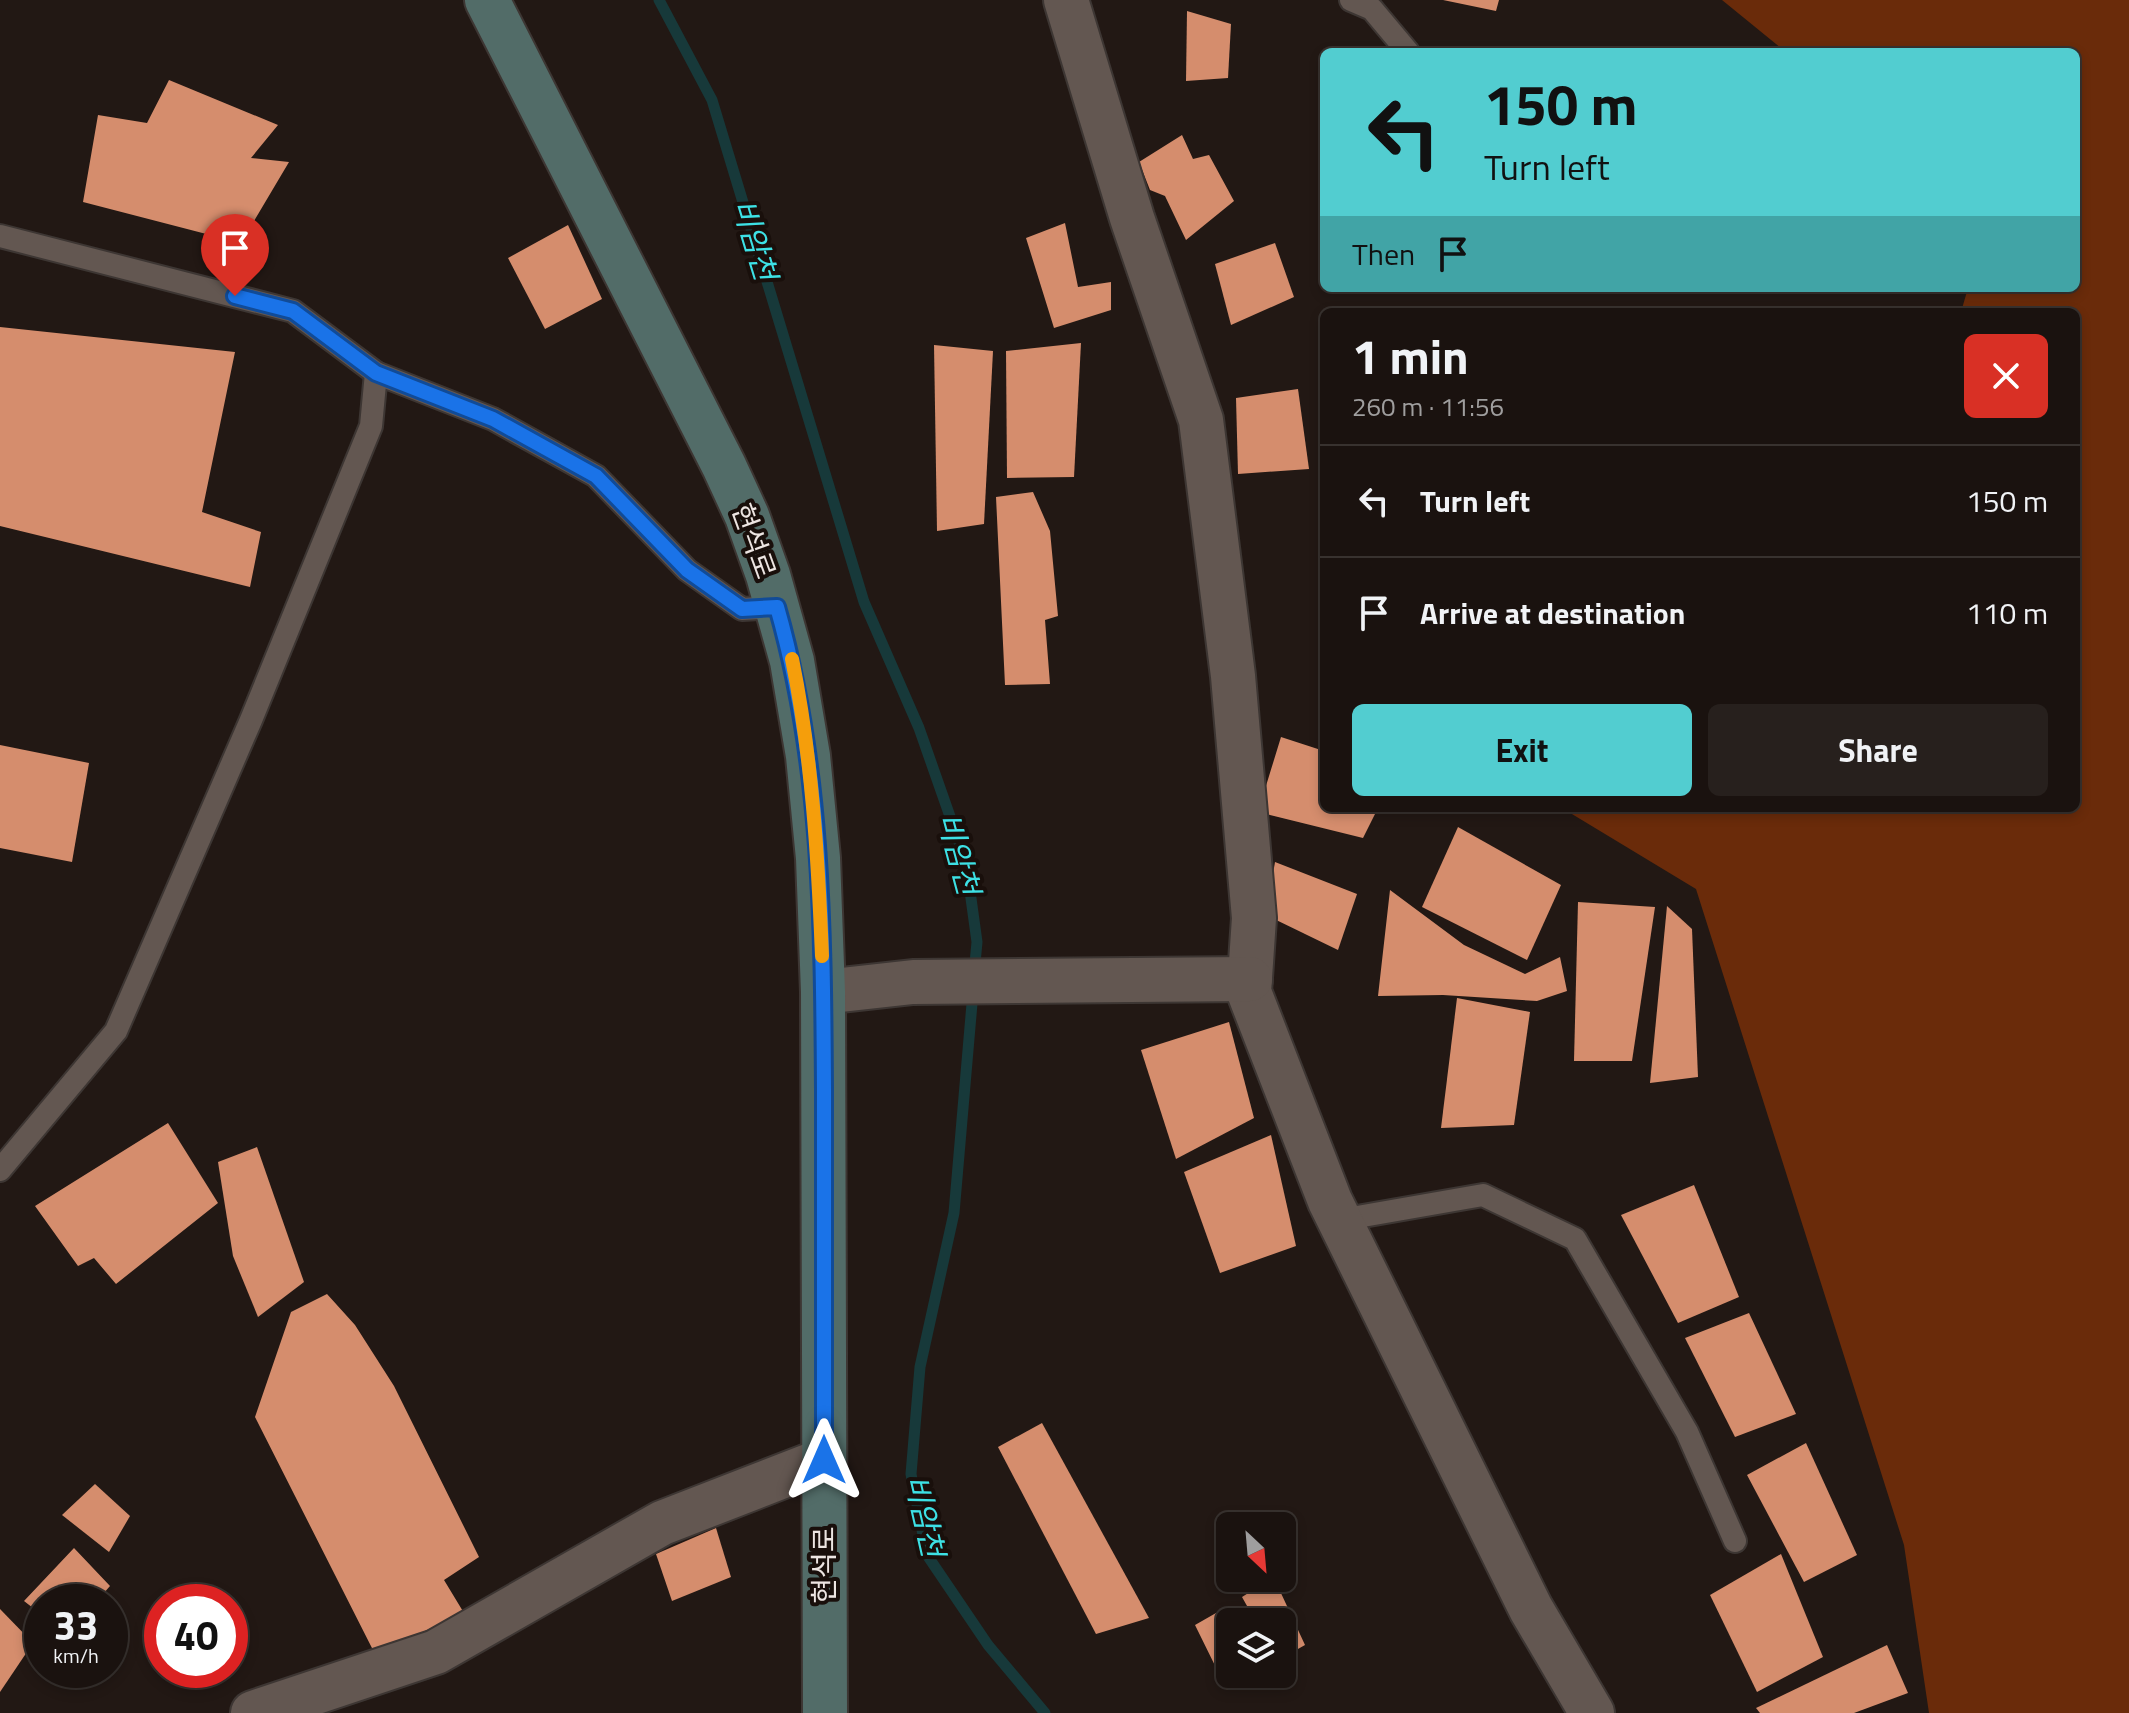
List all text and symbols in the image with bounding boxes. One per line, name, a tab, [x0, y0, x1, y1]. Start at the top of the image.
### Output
text: 150 m	[1484, 62, 1637, 147]
icon: left	[1352, 80, 1456, 184]
text: Turn left	[1484, 139, 1610, 194]
water label: 비암천	[721, 193, 790, 289]
pin	[201, 214, 269, 296]
icon: arrive	[213, 226, 257, 270]
text: Then	[1352, 231, 1415, 277]
icon: arrive	[1431, 232, 1475, 276]
text: 1 min	[1352, 320, 1469, 393]
button: close	[1964, 334, 2048, 418]
text: 260 m · 11:56	[1352, 387, 1504, 426]
text: Turn left	[1420, 478, 1530, 524]
text: 150 m	[1966, 478, 2048, 524]
icon: left	[1352, 479, 1396, 523]
street label: 현석로	[721, 497, 788, 584]
text: Arrive at destination	[1420, 590, 1685, 636]
text: 110 m	[1966, 590, 2048, 636]
icon: arrive	[1352, 591, 1396, 635]
button: Exit	[1352, 704, 1692, 796]
button: Share	[1708, 704, 2048, 796]
water label: 비암천	[926, 808, 993, 903]
position arrow	[782, 1418, 866, 1502]
water label: 비암천	[893, 1470, 957, 1565]
north arrow	[1216, 1512, 1296, 1592]
map controls	[1216, 1512, 1296, 1688]
street label: 현석로	[802, 1526, 845, 1604]
speed limit sign: 40	[144, 1584, 248, 1688]
text: 33	[54, 1595, 98, 1656]
button: layers	[1216, 1608, 1296, 1688]
text: km/h	[53, 1640, 99, 1671]

